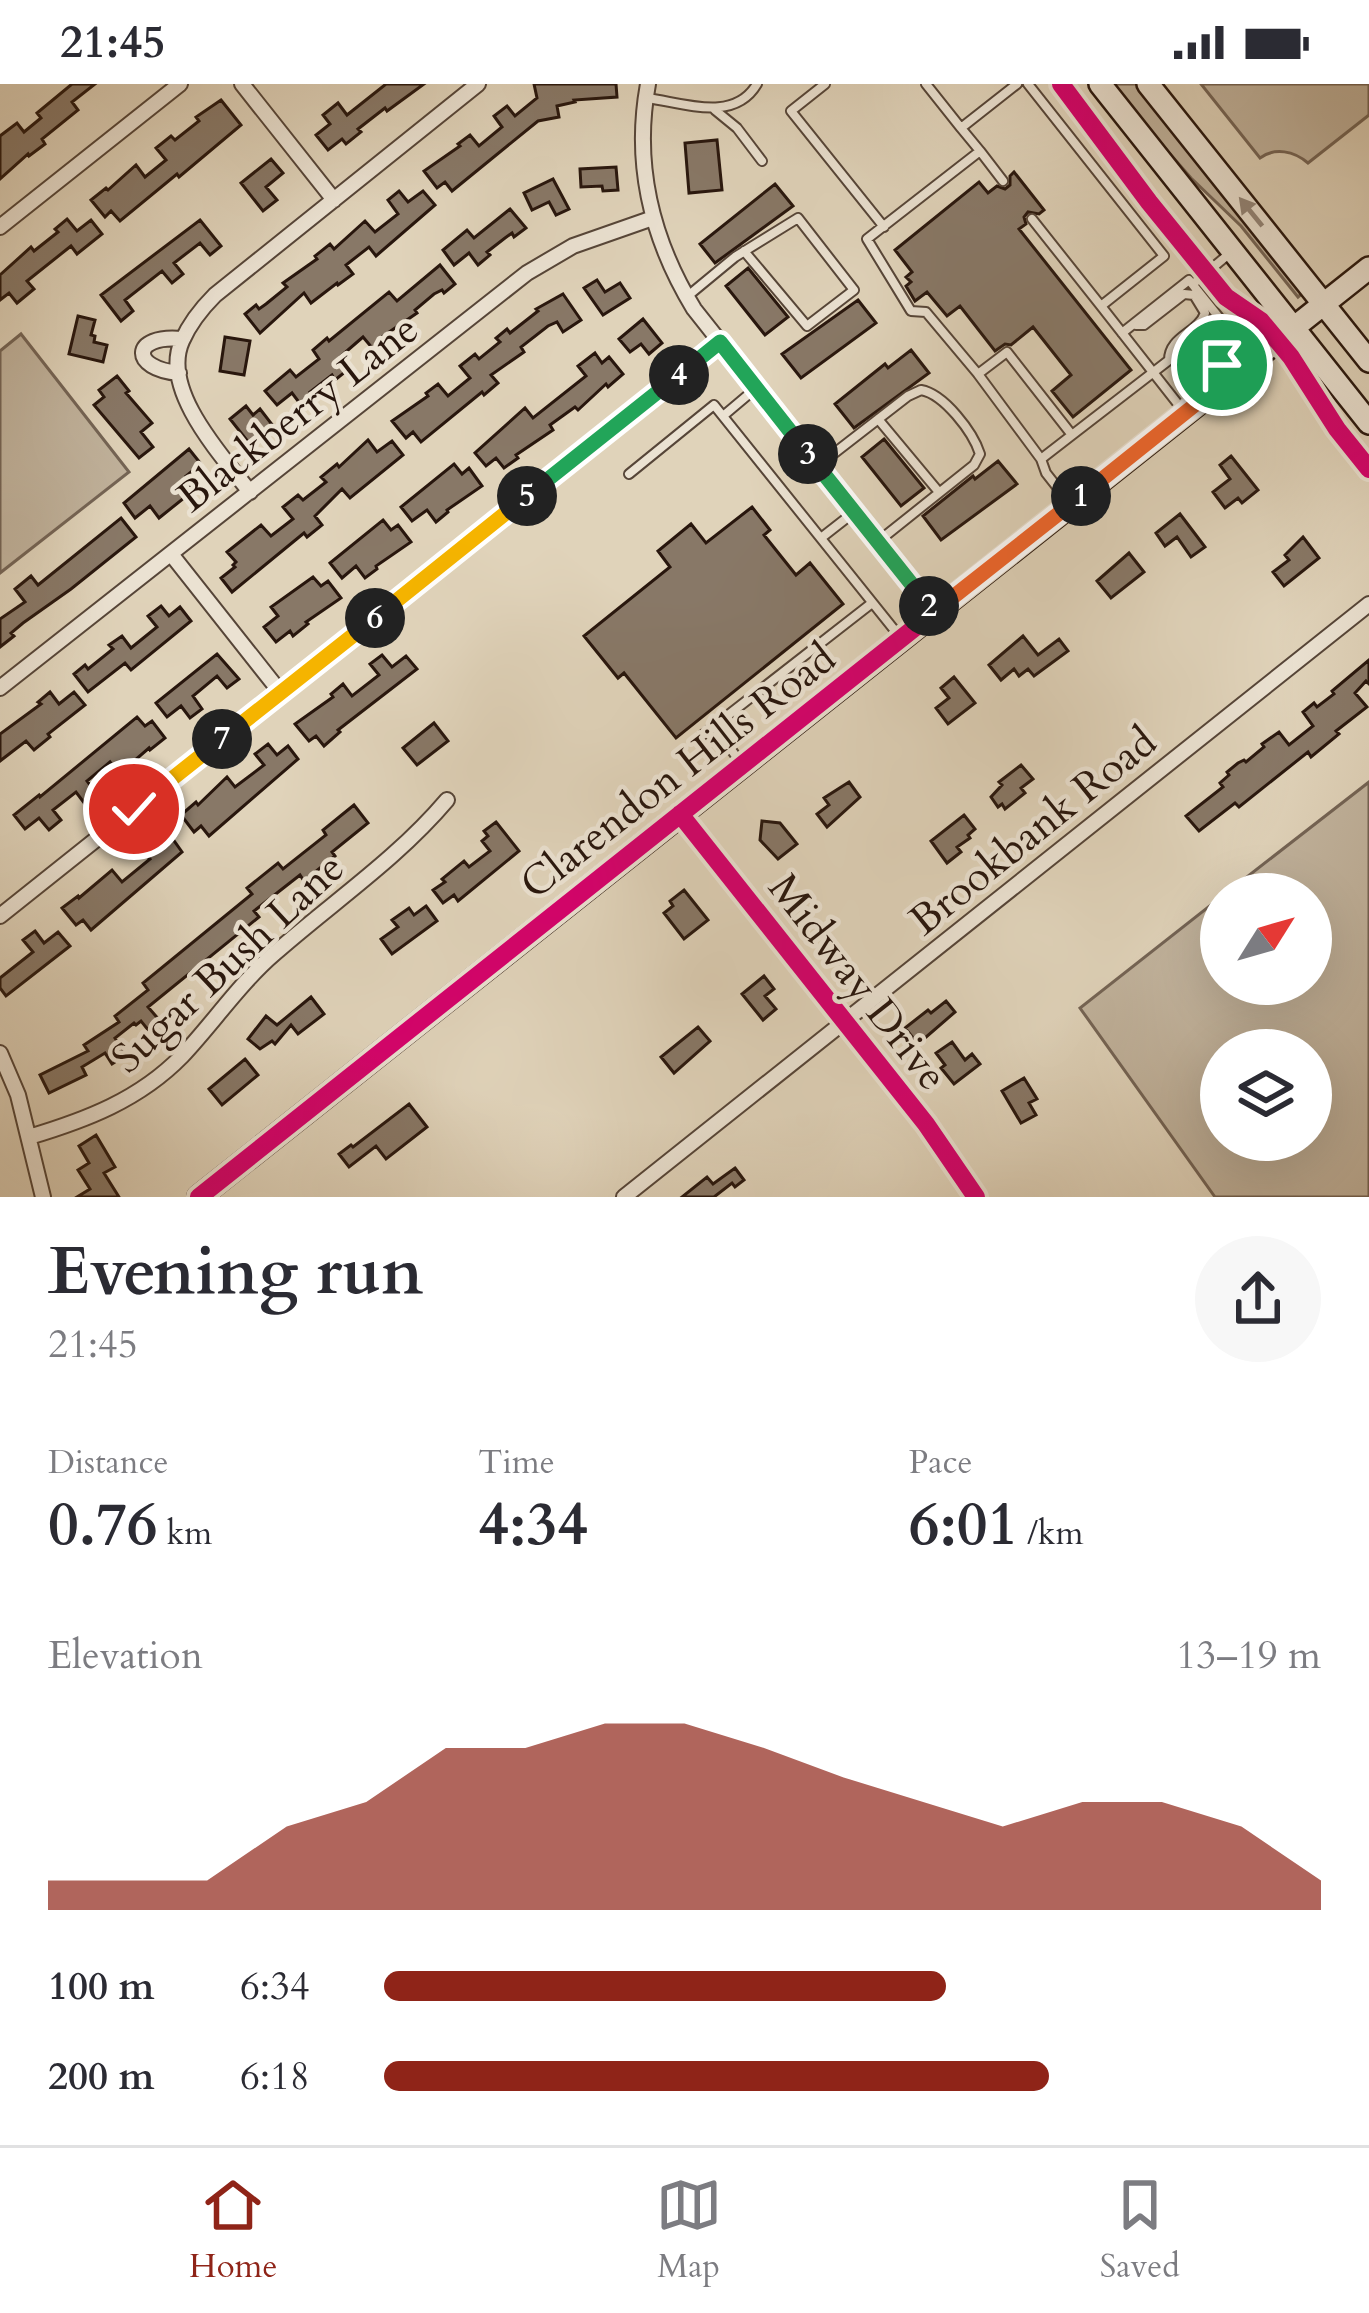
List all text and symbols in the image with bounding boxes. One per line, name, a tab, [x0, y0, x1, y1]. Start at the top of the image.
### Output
text: 21:45	[60, 12, 165, 73]
one-way arrow	[1238, 197, 1264, 228]
street label: Blackberry Lane	[166, 301, 430, 525]
pin	[1171, 314, 1273, 416]
icon: arrive	[1189, 332, 1255, 398]
pin: 4	[649, 345, 709, 405]
text: 4	[671, 352, 687, 397]
pin: 3	[778, 424, 838, 484]
text: 3	[800, 431, 816, 476]
pin: 5	[497, 466, 557, 526]
pin: 1	[1051, 466, 1111, 526]
text: 5	[519, 473, 535, 518]
text: 1	[1073, 473, 1089, 518]
pin: 2	[899, 576, 959, 636]
text: 2	[921, 583, 937, 628]
pin: 6	[345, 588, 405, 648]
text: 6	[367, 595, 383, 640]
street label: Clarendon Hills Road	[509, 630, 847, 912]
pin: 7	[192, 709, 252, 769]
street label: Brookbank Road	[898, 714, 1168, 948]
text: 7	[214, 716, 230, 761]
pin	[83, 758, 185, 860]
icon: check	[101, 776, 167, 842]
street label: Sugar Bush Lane	[99, 840, 357, 1086]
street label: Midway Drive	[755, 862, 960, 1102]
north arrow	[1200, 873, 1332, 1005]
map controls	[1200, 873, 1332, 1161]
button: layers	[1200, 1029, 1332, 1161]
text: Evening run	[48, 1228, 423, 1317]
button: share	[1195, 1236, 1321, 1362]
text: 21:45	[48, 1318, 138, 1371]
text: Distance	[48, 1440, 169, 1485]
text: Time	[478, 1440, 555, 1485]
text: Pace	[909, 1440, 972, 1485]
text: 0.76	[48, 1485, 158, 1566]
text: 4:34	[478, 1485, 588, 1566]
text: 6:01	[909, 1485, 1018, 1566]
text: km	[158, 1511, 212, 1556]
text: /km	[1018, 1511, 1083, 1556]
text: Elevation	[48, 1629, 203, 1682]
text: 13–19 m	[1176, 1629, 1321, 1682]
text: 100 m	[48, 1960, 154, 2013]
text: 6:34	[240, 1960, 310, 2013]
text: 200 m	[48, 2050, 154, 2103]
text: 6:18	[240, 2050, 310, 2103]
tab: Home	[189, 2172, 277, 2289]
tab: Map	[656, 2172, 722, 2289]
tab: Saved	[1100, 2172, 1180, 2289]

